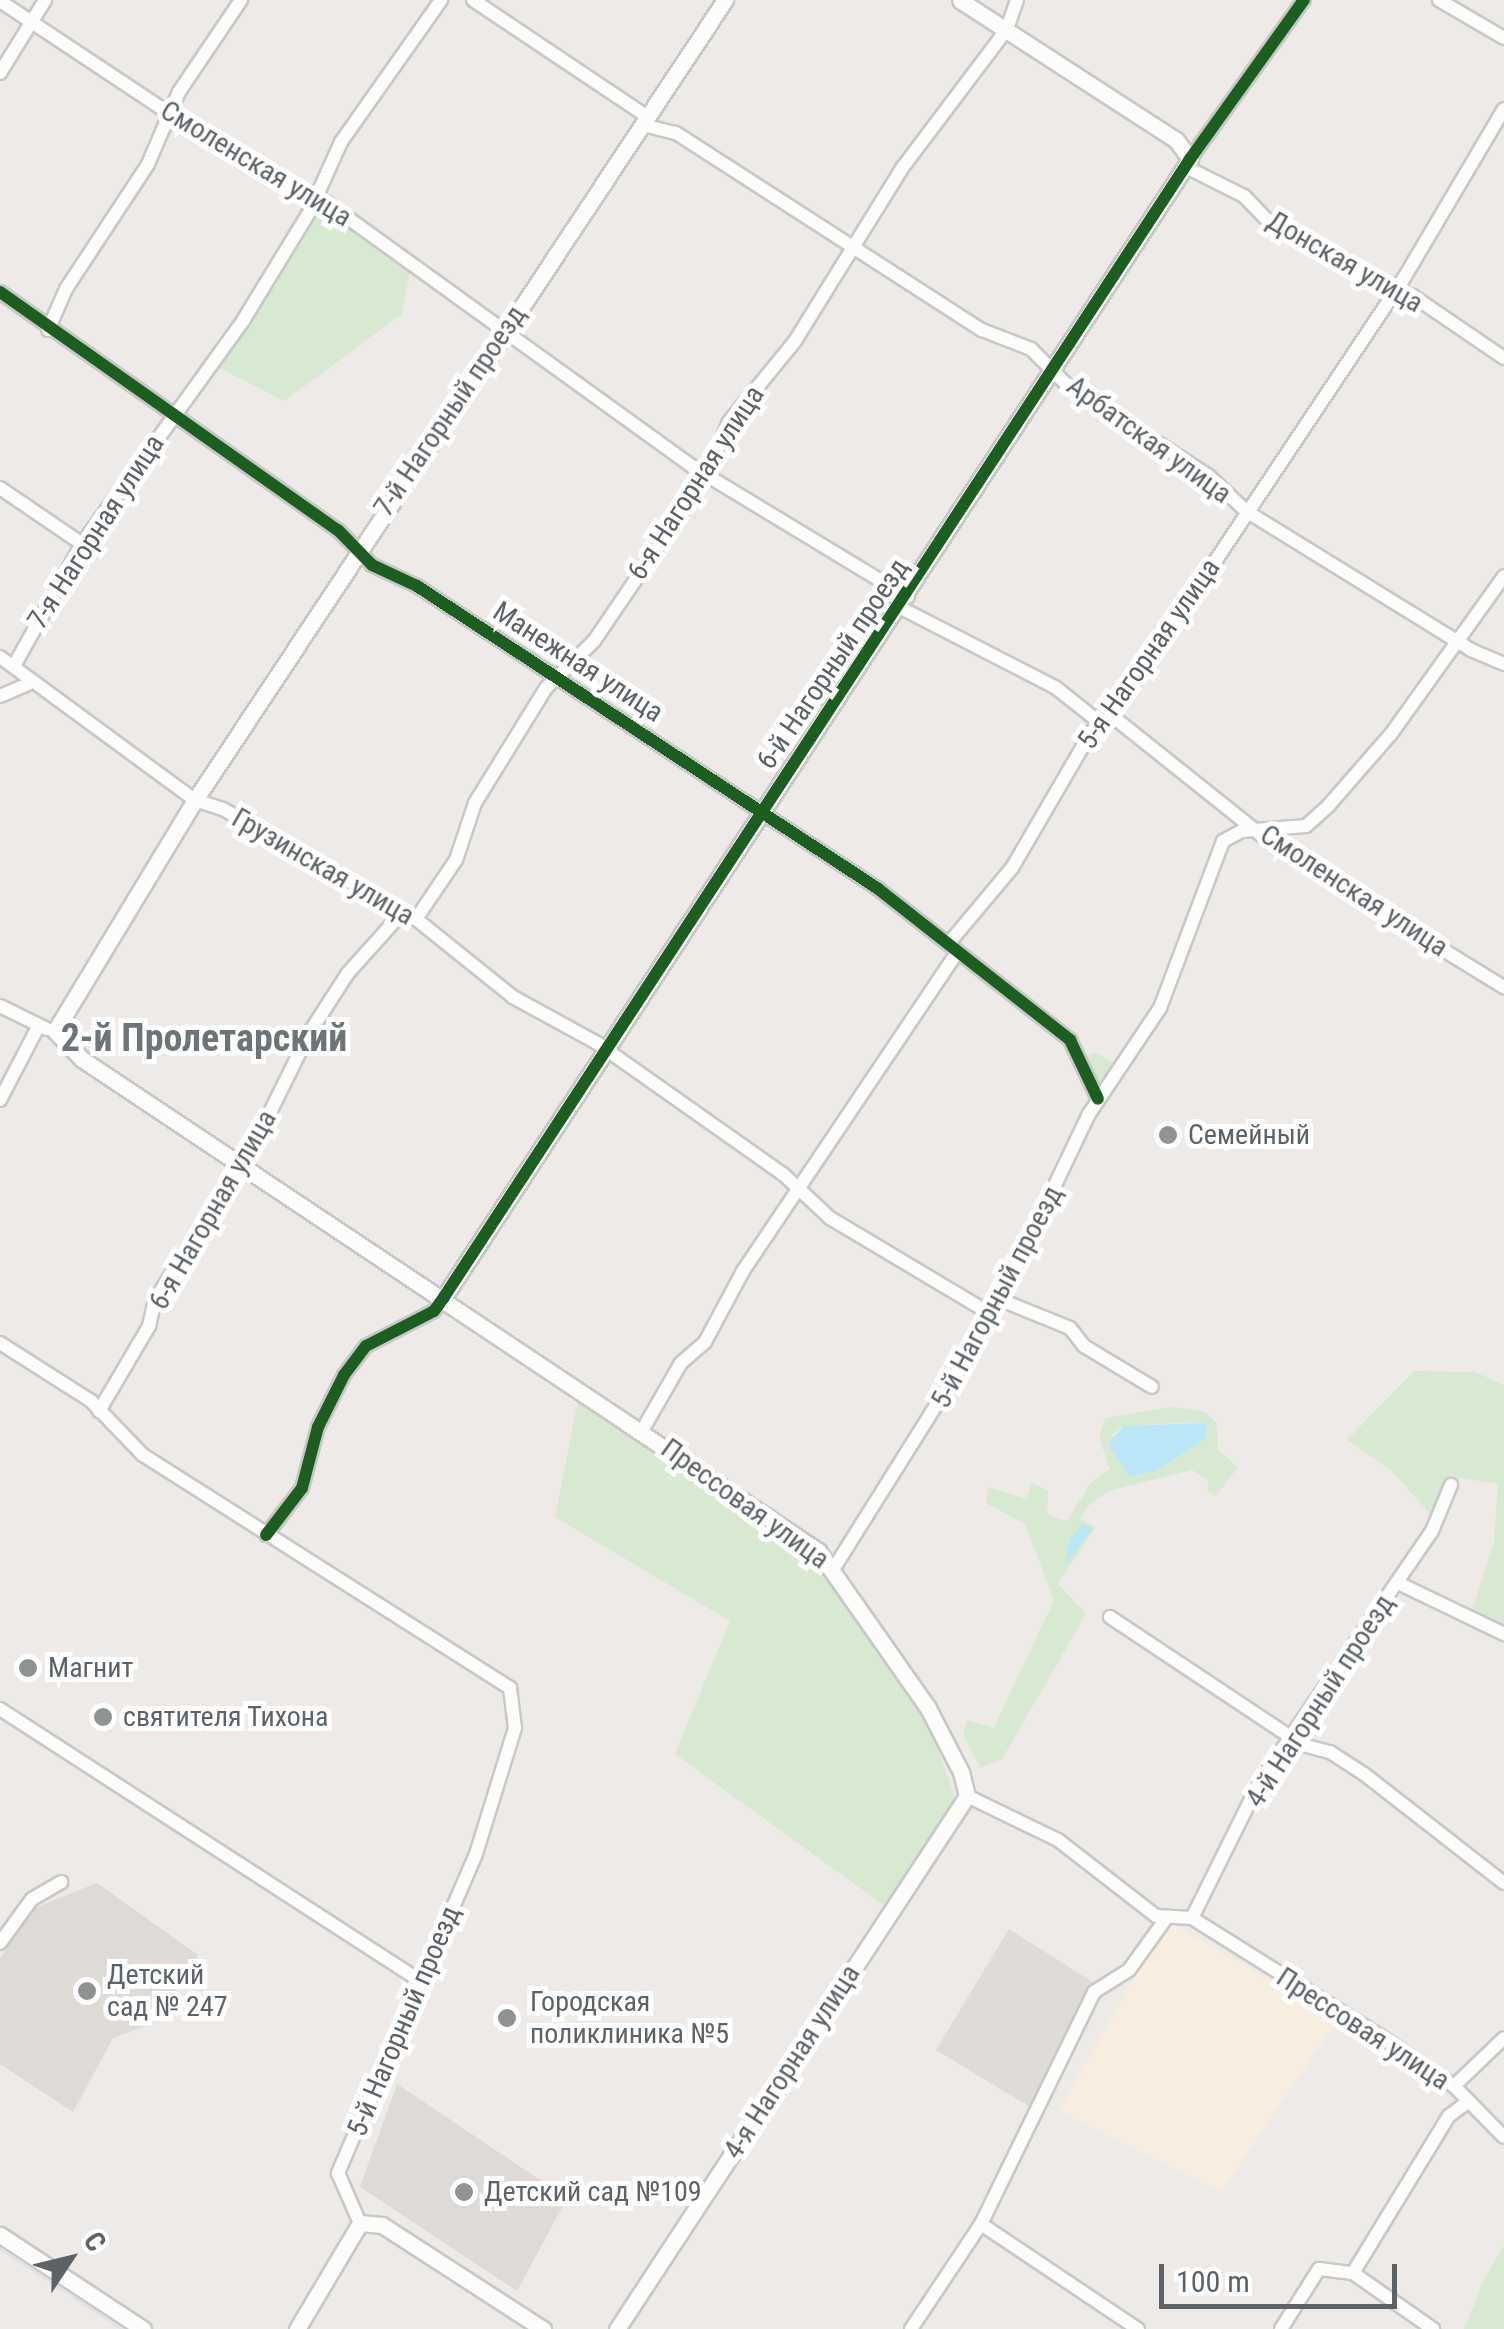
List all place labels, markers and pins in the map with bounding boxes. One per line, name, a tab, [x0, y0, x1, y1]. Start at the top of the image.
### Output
place label: Семейный	[1188, 1118, 1310, 1152]
marker: Семейный	[1157, 1124, 1179, 1146]
place label: Магнит	[48, 1651, 133, 1685]
marker: Магнит	[17, 1657, 39, 1679]
place label: святителя Тихона	[123, 1700, 329, 1734]
marker: святителя Тихона	[92, 1706, 114, 1728]
place label: Детский сад № 247	[107, 1958, 227, 2024]
marker: Детский сад № 247	[76, 1980, 98, 2002]
place label: Городская поликлиника №5	[530, 1985, 729, 2051]
marker: Городская поликлиника №5	[494, 2005, 520, 2031]
place label: Детский сад №109	[484, 2175, 702, 2209]
marker: Детский сад №109	[453, 2181, 475, 2203]

